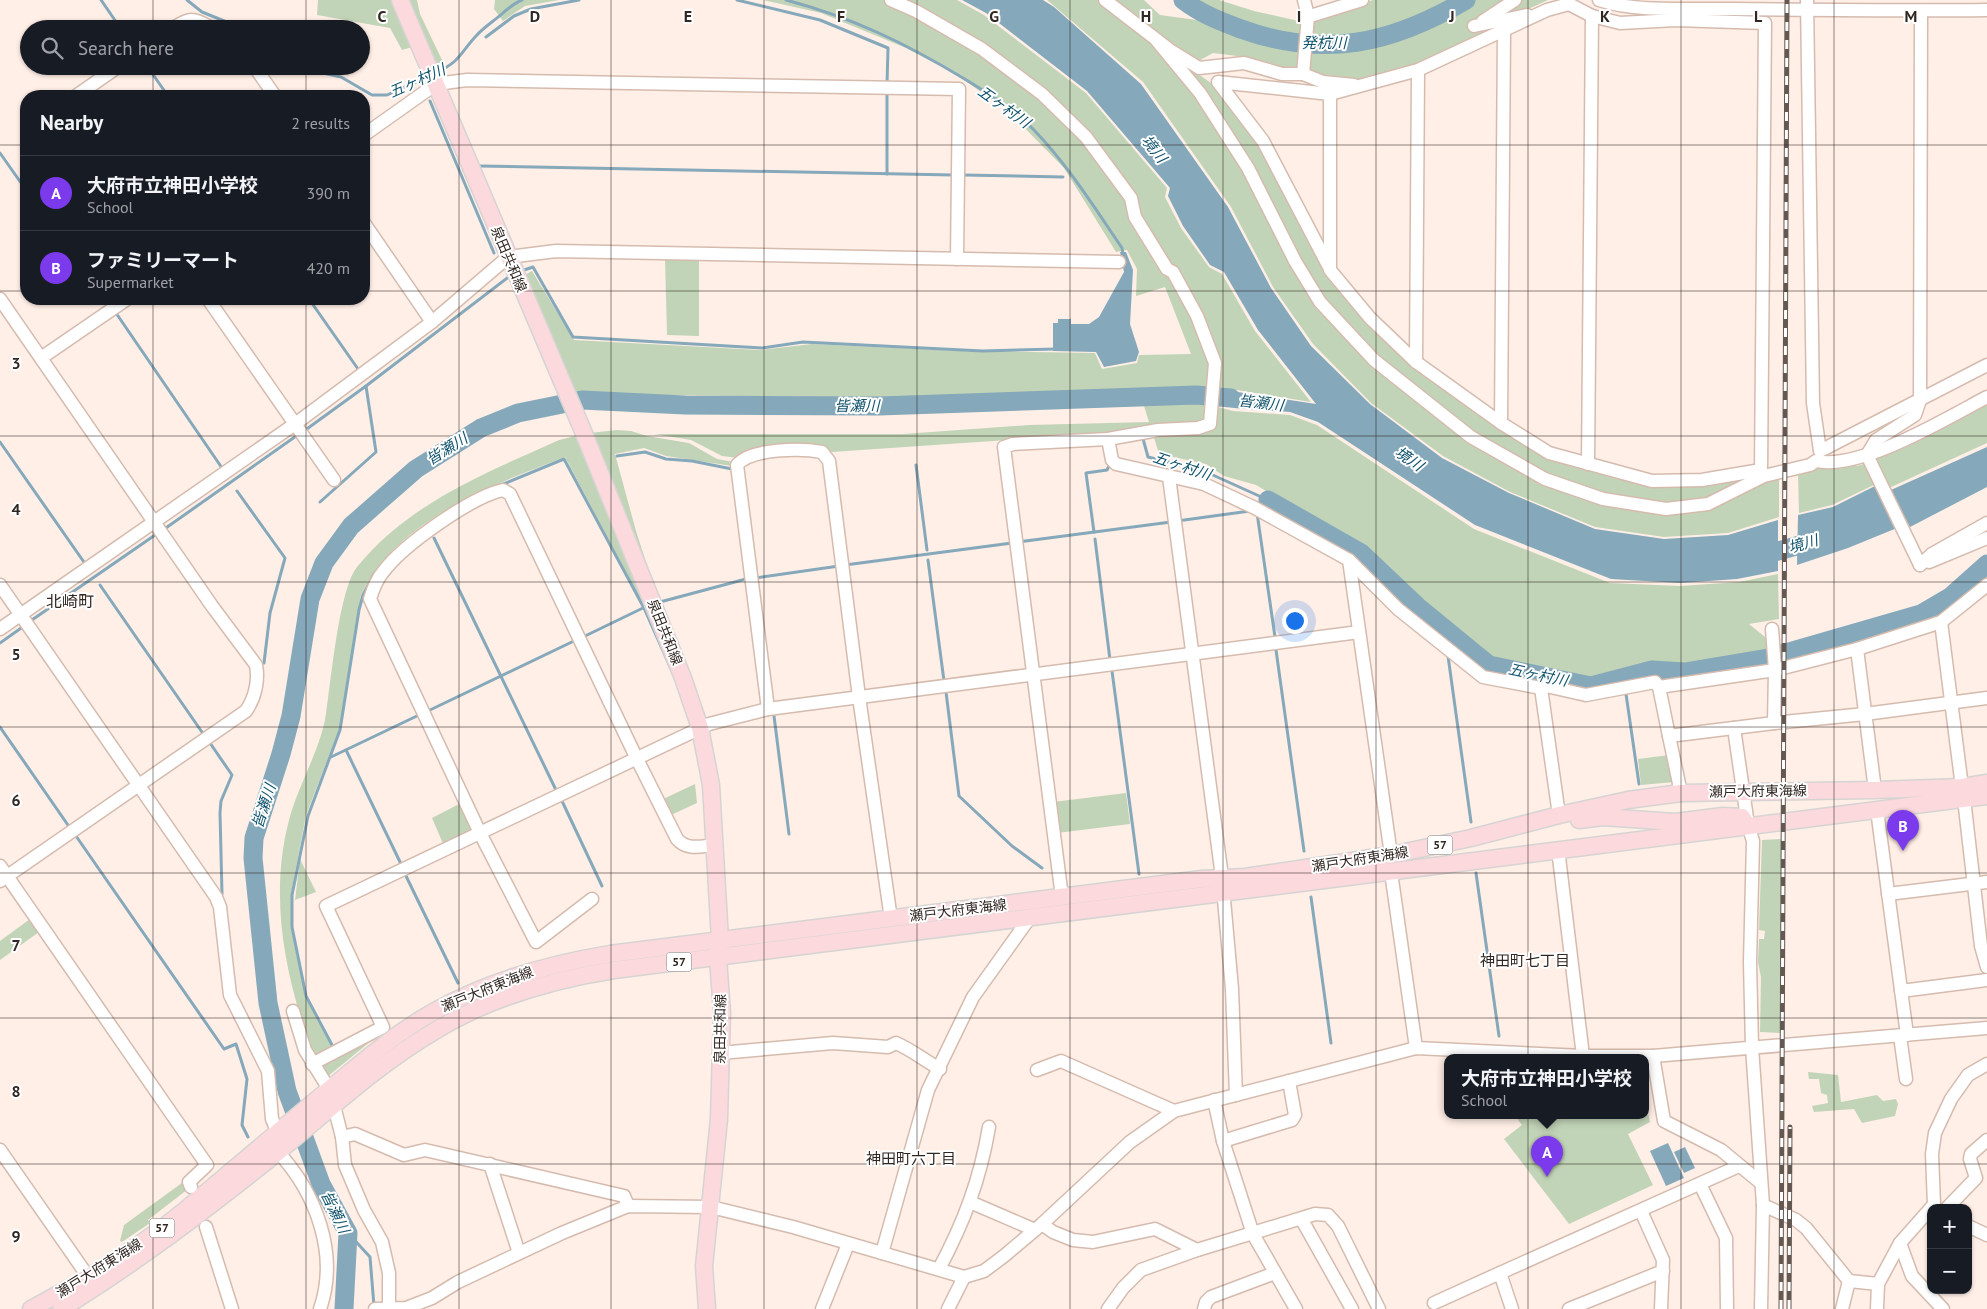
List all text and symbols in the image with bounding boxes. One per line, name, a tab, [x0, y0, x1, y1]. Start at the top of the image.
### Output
text: C	[378, 6, 387, 26]
text: D	[530, 6, 540, 26]
text: E	[684, 6, 692, 26]
text: F	[837, 6, 845, 26]
text: G	[989, 6, 999, 26]
text: H	[1141, 6, 1151, 26]
text: I	[1297, 6, 1301, 26]
text: J	[1448, 6, 1455, 26]
text: K	[1600, 6, 1610, 26]
text: L	[1754, 6, 1763, 26]
text: M	[1905, 6, 1917, 26]
search box	[20, 20, 370, 75]
water label: 発杭川	[1301, 33, 1348, 52]
icon: search	[38, 34, 66, 62]
text: Search here	[78, 36, 174, 60]
water label: 五ヶ村川	[386, 59, 450, 101]
water label: 五ヶ村川	[974, 81, 1036, 133]
text: Nearby	[40, 109, 103, 136]
text: 2 results	[291, 113, 350, 133]
water label: 境川	[1138, 131, 1172, 168]
text: 大府市立神田小学校	[87, 173, 258, 197]
text: A	[51, 183, 61, 203]
text: 390 m	[307, 183, 350, 203]
text: School	[87, 197, 133, 217]
street label: 泉田共和線	[487, 223, 531, 295]
text: ファミリーマート	[87, 248, 239, 272]
text: B	[51, 258, 61, 278]
text: 420 m	[307, 258, 350, 278]
text: Supermarket	[87, 272, 174, 292]
text: 3	[11, 353, 21, 373]
water label: 皆瀬川	[1238, 390, 1287, 415]
water label: 皆瀬川	[834, 396, 881, 415]
water label: 皆瀬川	[423, 428, 473, 469]
water label: 境川	[1392, 442, 1429, 476]
water label: 五ヶ村川	[1151, 447, 1216, 484]
text: 4	[11, 499, 21, 519]
water label: 境川	[1786, 530, 1822, 557]
district label: 北崎町	[46, 591, 94, 611]
street label: 泉田共和線	[644, 596, 686, 668]
your location	[1282, 608, 1308, 634]
text: 5	[11, 644, 21, 664]
water label: 五ヶ村川	[1507, 659, 1571, 690]
water label: 皆瀬川	[248, 780, 280, 830]
street label: 瀬戸大府東海線	[1709, 781, 1807, 801]
text: 6	[11, 790, 21, 810]
pin: B	[1887, 810, 1919, 851]
road number: 57	[1428, 836, 1452, 854]
street label: 瀬戸大府東海線	[1310, 842, 1410, 876]
street label: 瀬戸大府東海線	[908, 895, 1008, 925]
text: 7	[11, 935, 21, 955]
district label: 神田町七丁目	[1480, 951, 1570, 970]
road number: 57	[666, 952, 692, 972]
street label: 瀬戸大府東海線	[438, 962, 536, 1016]
street label: 泉田共和線	[710, 994, 730, 1064]
popup	[1444, 1054, 1649, 1119]
text: 大府市立神田小学校	[1461, 1066, 1632, 1090]
text: 8	[11, 1081, 21, 1101]
text: School	[1461, 1090, 1507, 1110]
pin: A	[1531, 1136, 1563, 1177]
district label: 神田町六丁目	[866, 1149, 956, 1168]
water label: 皆瀬川	[317, 1187, 355, 1238]
map controls	[1927, 1204, 1972, 1294]
button: +	[1927, 1204, 1972, 1249]
road number: 57	[150, 1218, 174, 1238]
text: 9	[11, 1226, 21, 1246]
street label: 瀬戸大府東海線	[53, 1234, 145, 1302]
button: −	[1927, 1249, 1972, 1294]

